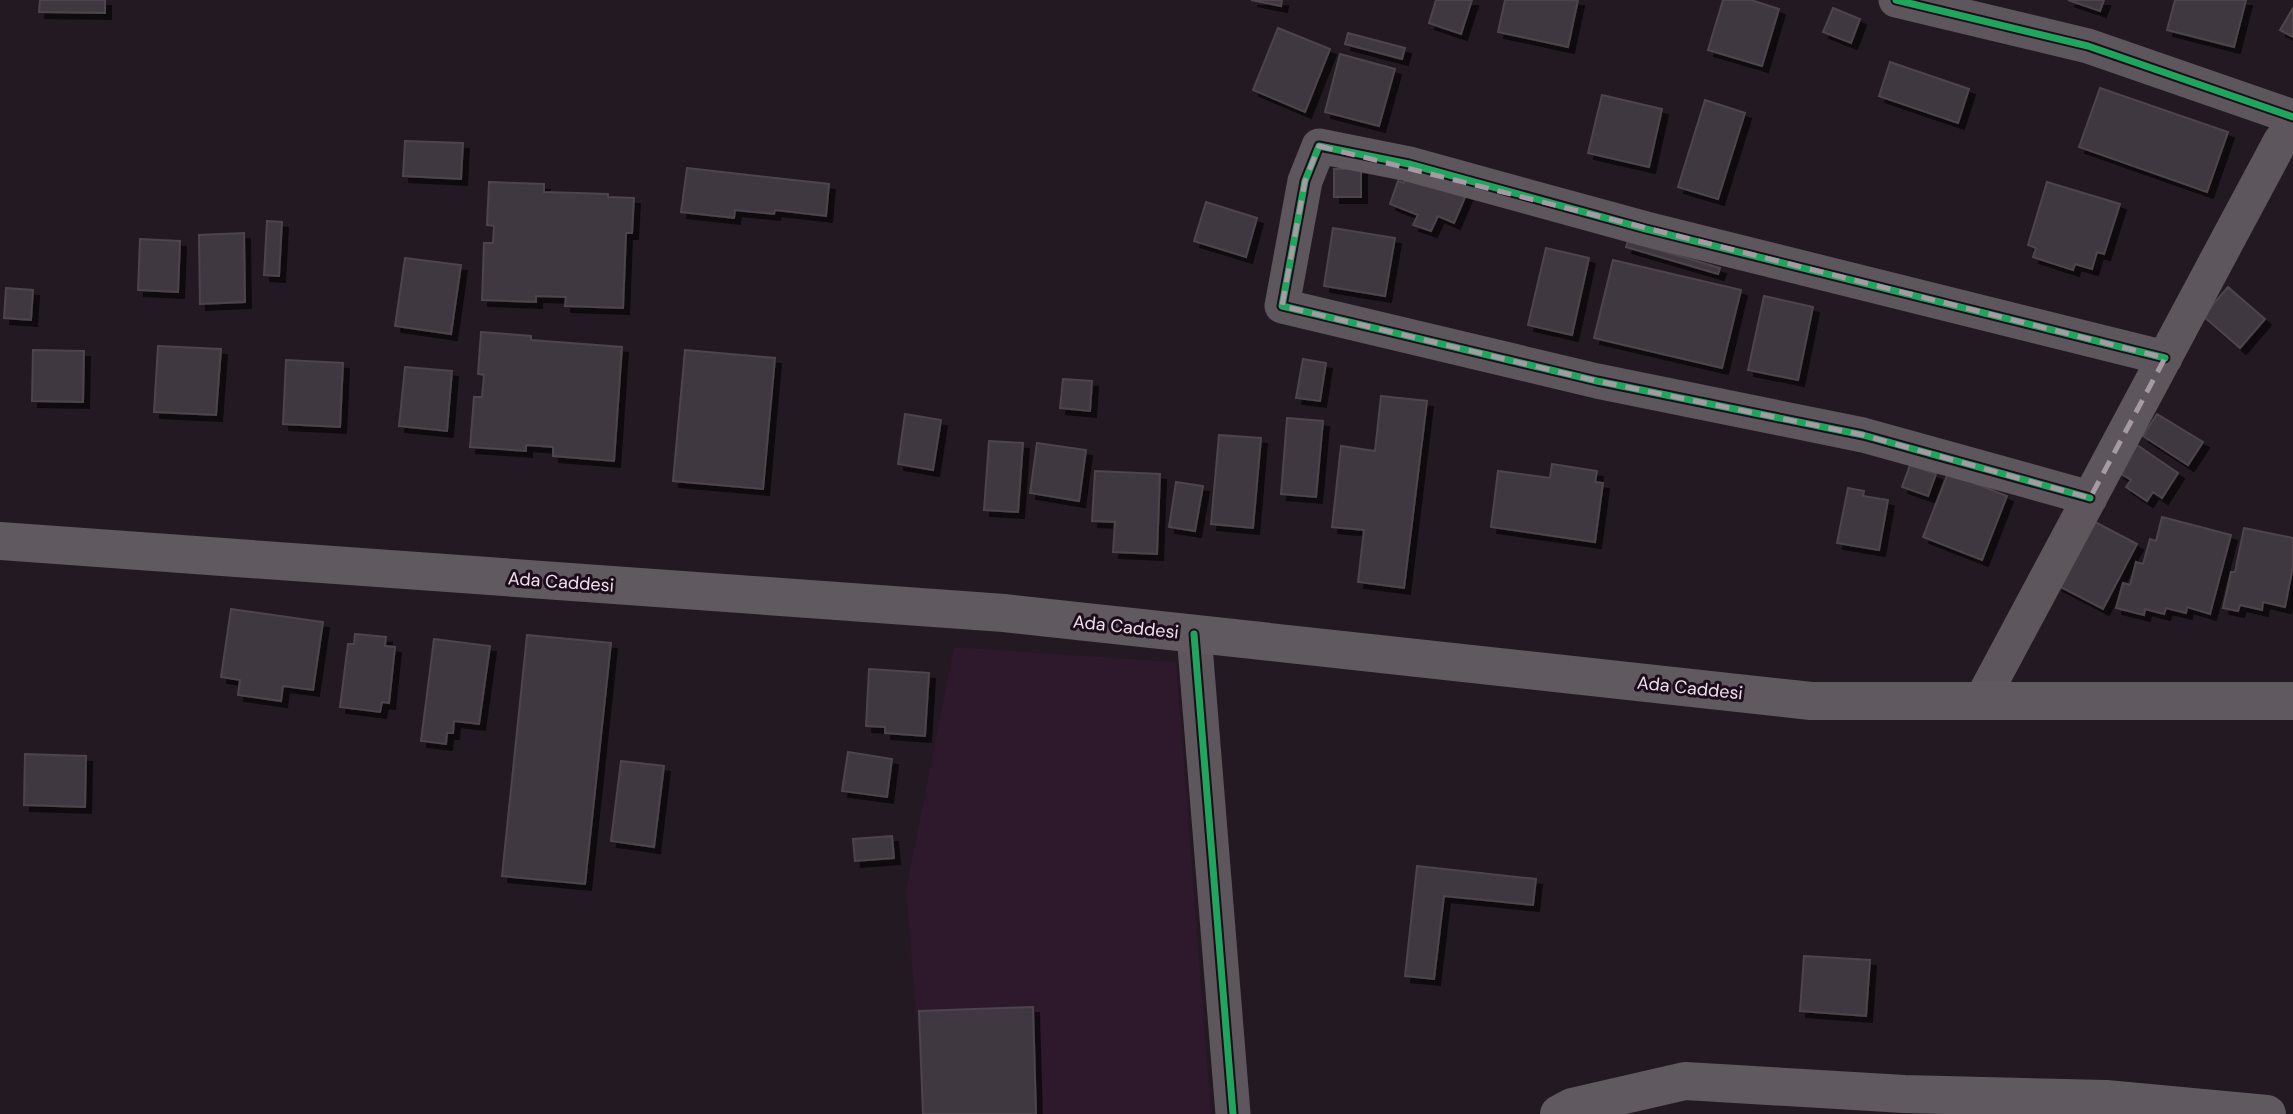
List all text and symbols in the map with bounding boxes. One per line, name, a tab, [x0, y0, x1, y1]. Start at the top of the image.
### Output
street label: Ada Caddesi	[507, 566, 615, 598]
street label: Ada Caddesi	[1072, 610, 1180, 644]
street label: Ada Caddesi	[1636, 671, 1744, 705]

